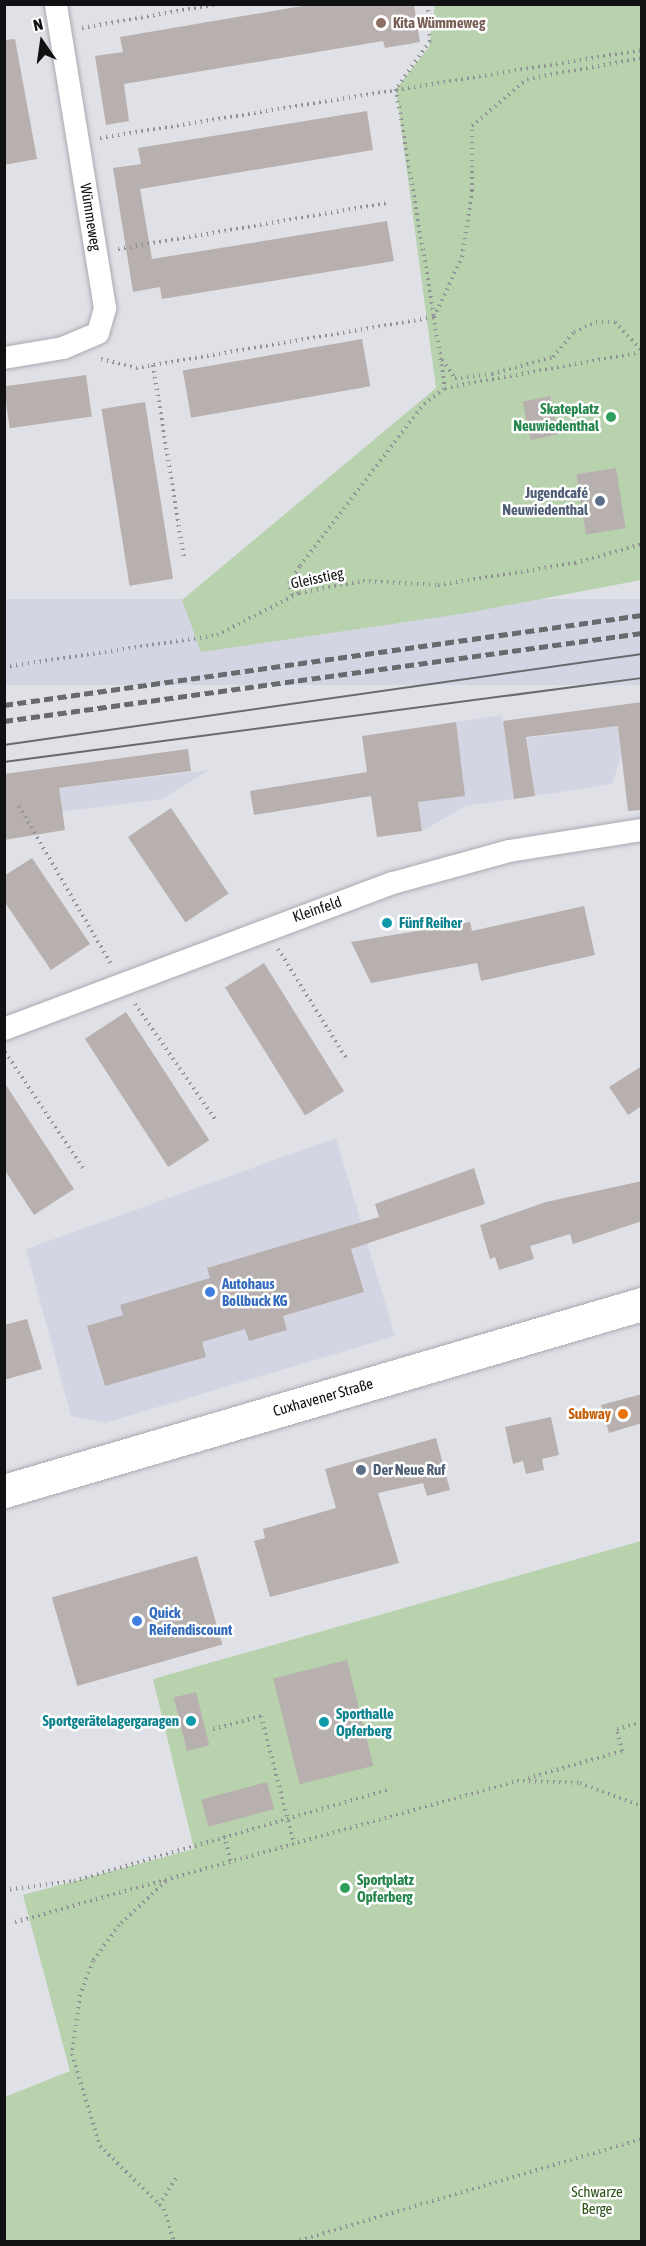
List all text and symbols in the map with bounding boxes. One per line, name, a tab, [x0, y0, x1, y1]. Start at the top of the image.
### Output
north arrow	[12, 12, 72, 72]
place label: Kita Wümmeweg	[393, 14, 485, 32]
text: N	[31, 15, 45, 34]
marker: Kita Wümmeweg	[374, 16, 388, 30]
street label: Wümmeweg	[77, 182, 105, 252]
place label: Skateplatz Neuwiedenthal	[513, 399, 599, 434]
marker: Skateplatz Neuwiedenthal	[604, 410, 618, 424]
place label: Jugendcafé Neuwiedenthal	[502, 483, 588, 518]
marker: Jugendcafé Neuwiedenthal	[593, 494, 607, 508]
street label: Gleisstieg	[289, 564, 345, 592]
street label: Kleinfeld	[290, 892, 344, 926]
place label: Fünf Reiher	[399, 914, 462, 932]
marker: Fünf Reiher	[380, 916, 394, 930]
place label: Autohaus Bollbuck KG	[222, 1274, 288, 1309]
marker: Autohaus Bollbuck KG	[203, 1285, 217, 1299]
street label: Cuxhavener Straße	[271, 1374, 375, 1420]
place label: Subway	[569, 1405, 611, 1423]
marker: Subway	[616, 1407, 630, 1421]
place label: Der Neue Ruf	[373, 1461, 445, 1479]
marker: Der Neue Ruf	[354, 1463, 368, 1477]
place label: Quick Reifendiscount	[149, 1603, 232, 1638]
marker: Quick Reifendiscount	[130, 1614, 144, 1628]
place label: Sporthalle Opferberg	[336, 1704, 394, 1739]
place label: Sportgerätelagergaragen	[43, 1712, 179, 1730]
marker: Sportgerätelagergaragen	[184, 1714, 198, 1728]
marker: Sporthalle Opferberg	[317, 1715, 331, 1729]
place label: Sportplatz Opferberg	[357, 1870, 414, 1905]
marker: Sportplatz Opferberg	[338, 1881, 352, 1895]
park label: Schwarze Berge	[571, 2182, 623, 2217]

